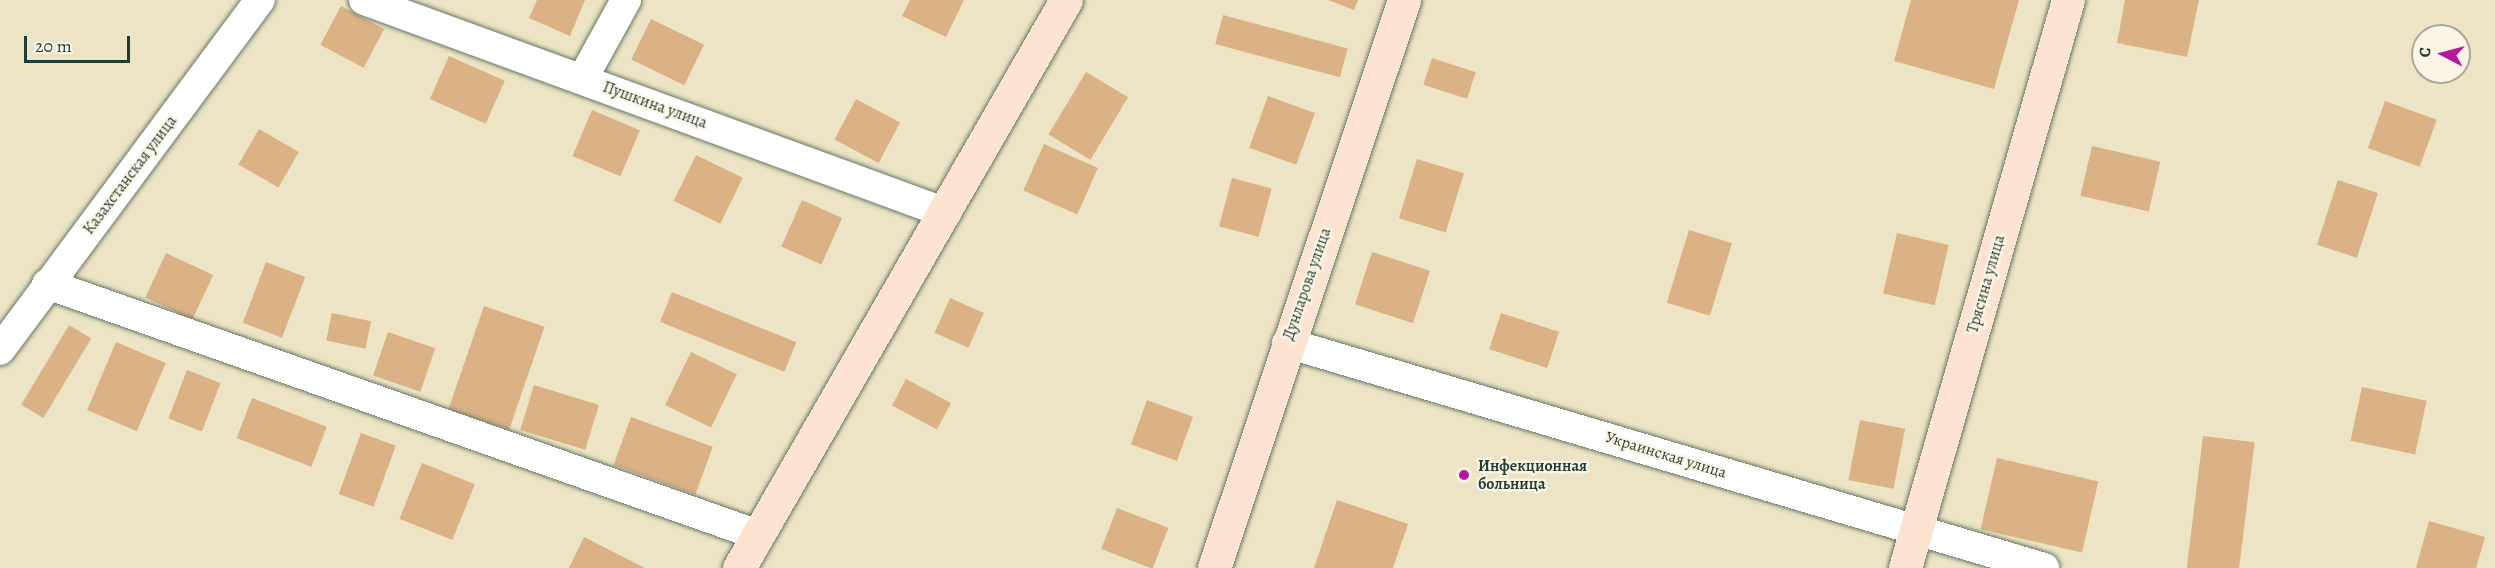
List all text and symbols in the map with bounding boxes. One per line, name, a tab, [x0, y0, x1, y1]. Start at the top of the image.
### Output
scale bar	[27, 24, 134, 62]
north arrow	[2411, 24, 2471, 84]
text: 20 m	[35, 34, 72, 58]
text: С	[2414, 46, 2437, 58]
street label: Пушкина улица	[600, 77, 710, 133]
street label: Казахстанская улица	[79, 112, 181, 238]
street label: Дунларова улица	[1279, 225, 1335, 343]
street label: Трясина улица	[1963, 233, 2009, 335]
street label: Украинская улица	[1603, 427, 1729, 483]
place label: Инфекционная больница	[1478, 456, 1587, 494]
marker: Инфекционная больница	[1455, 466, 1473, 484]

